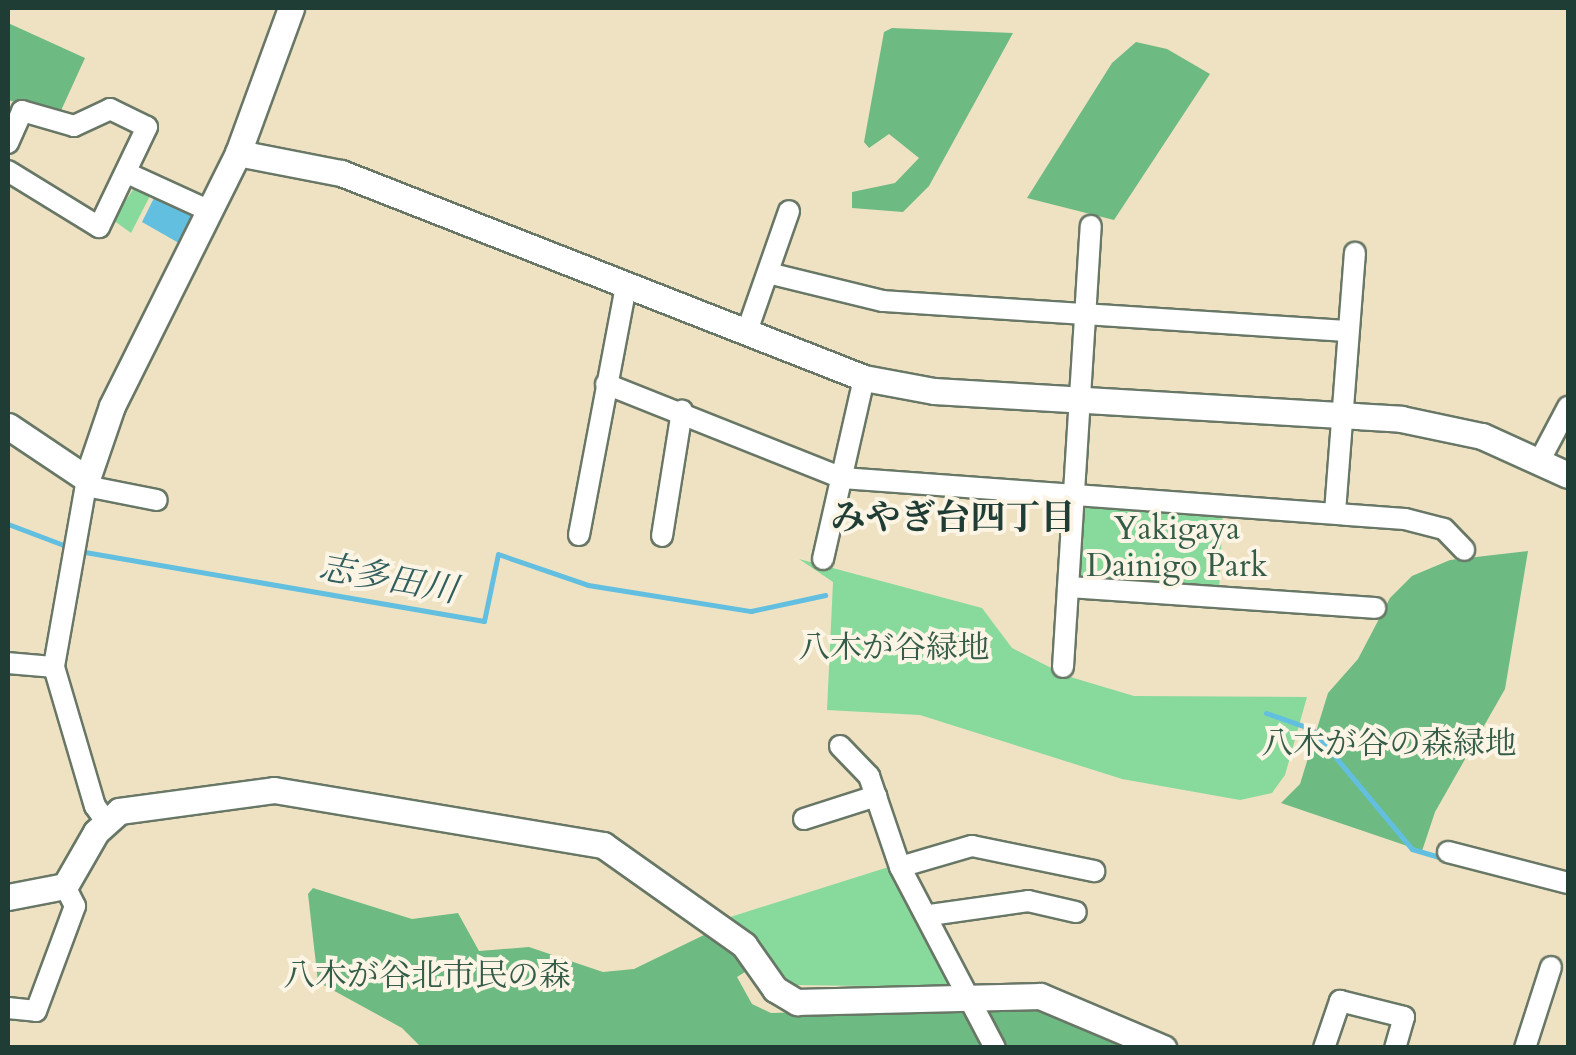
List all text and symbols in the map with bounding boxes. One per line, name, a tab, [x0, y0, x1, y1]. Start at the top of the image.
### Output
district label: みやぎ台四丁目	[831, 497, 1075, 539]
park label: Yakigaya Dainigo Park	[1086, 511, 1268, 586]
water label: 志多田川	[315, 546, 461, 612]
park label: 八木が谷緑地	[798, 629, 990, 667]
park label: 八木が谷の森緑地	[1261, 725, 1517, 763]
park label: 八木が谷北市民の森	[283, 957, 571, 995]

